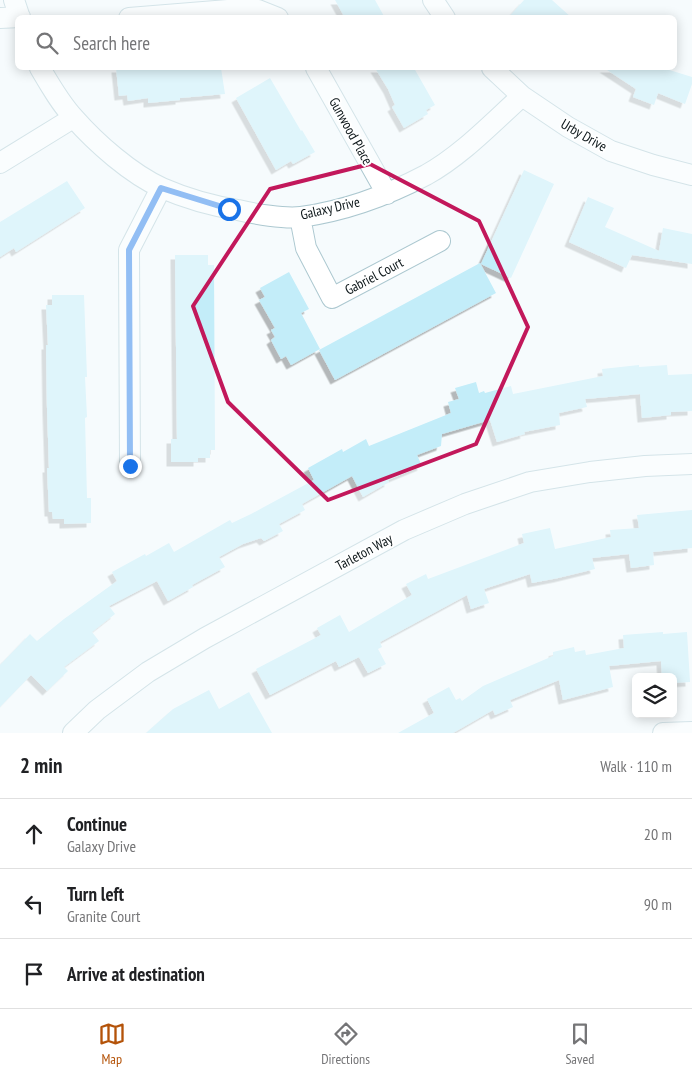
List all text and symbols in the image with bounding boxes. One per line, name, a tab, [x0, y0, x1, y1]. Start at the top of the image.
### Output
search box	[15, 15, 677, 70]
icon: search	[33, 29, 61, 57]
text: Search here	[73, 31, 150, 55]
street label: Gunwood Place	[325, 94, 377, 168]
street label: Urby Drive	[558, 115, 610, 155]
street label: Galaxy Drive	[299, 192, 362, 224]
route start	[218, 198, 241, 221]
street label: Gabriel Court	[342, 253, 406, 299]
route end	[119, 455, 142, 478]
street label: Tarleton Way	[332, 529, 396, 575]
map controls	[632, 673, 677, 718]
button: layers	[632, 673, 677, 718]
text: 2 min	[20, 752, 62, 779]
text: Walk · 110 m	[600, 756, 672, 776]
text: Continue	[67, 812, 127, 836]
icon: ahead	[20, 820, 48, 848]
text: 20 m	[644, 824, 672, 844]
text: Galaxy Drive	[67, 836, 136, 856]
text: Turn left	[67, 882, 124, 906]
icon: left	[20, 890, 48, 918]
text: 90 m	[644, 894, 672, 914]
text: Granite Court	[67, 906, 140, 926]
icon: arrive	[20, 960, 48, 988]
text: Arrive at destination	[67, 962, 205, 986]
tab: Map	[98, 1020, 126, 1068]
tab: Directions	[321, 1020, 370, 1068]
tab: Saved	[565, 1020, 594, 1068]

